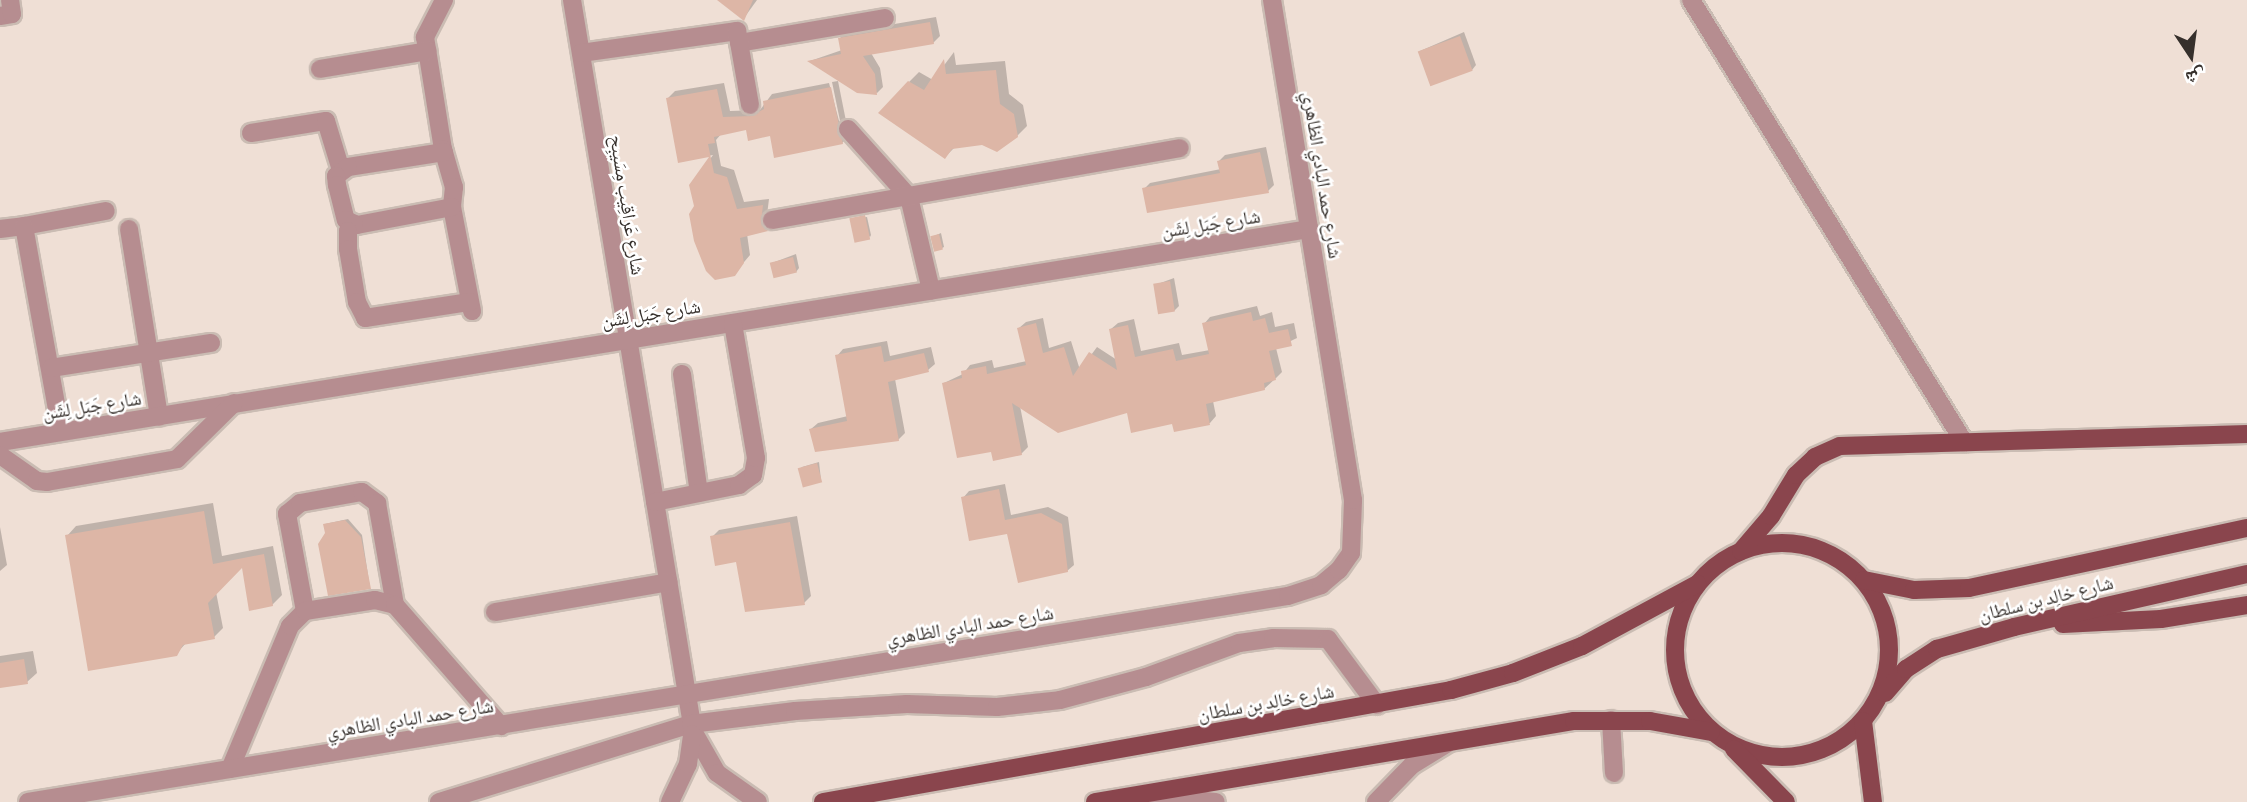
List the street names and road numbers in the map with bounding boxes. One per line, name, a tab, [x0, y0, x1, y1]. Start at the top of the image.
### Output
street label: شارع حمد البادي الظاهري	[1298, 90, 1346, 260]
street label: شارع عَراقِيب مِسَيبِح	[605, 133, 649, 277]
street label: شارع جَبَل لِشَن	[1160, 205, 1262, 243]
street label: شارع جَبَل لِشَن	[600, 295, 702, 333]
street label: شارع جَبَل لِشَن	[41, 387, 143, 425]
street label: شارع خالِد بن سلطان	[1976, 571, 2116, 627]
street label: شارع حمد البادي الظاهري	[885, 602, 1055, 650]
street label: شارع خالِد بن سلطان	[1196, 680, 1336, 726]
street label: شارع حمد البادي الظاهري	[325, 695, 495, 743]

